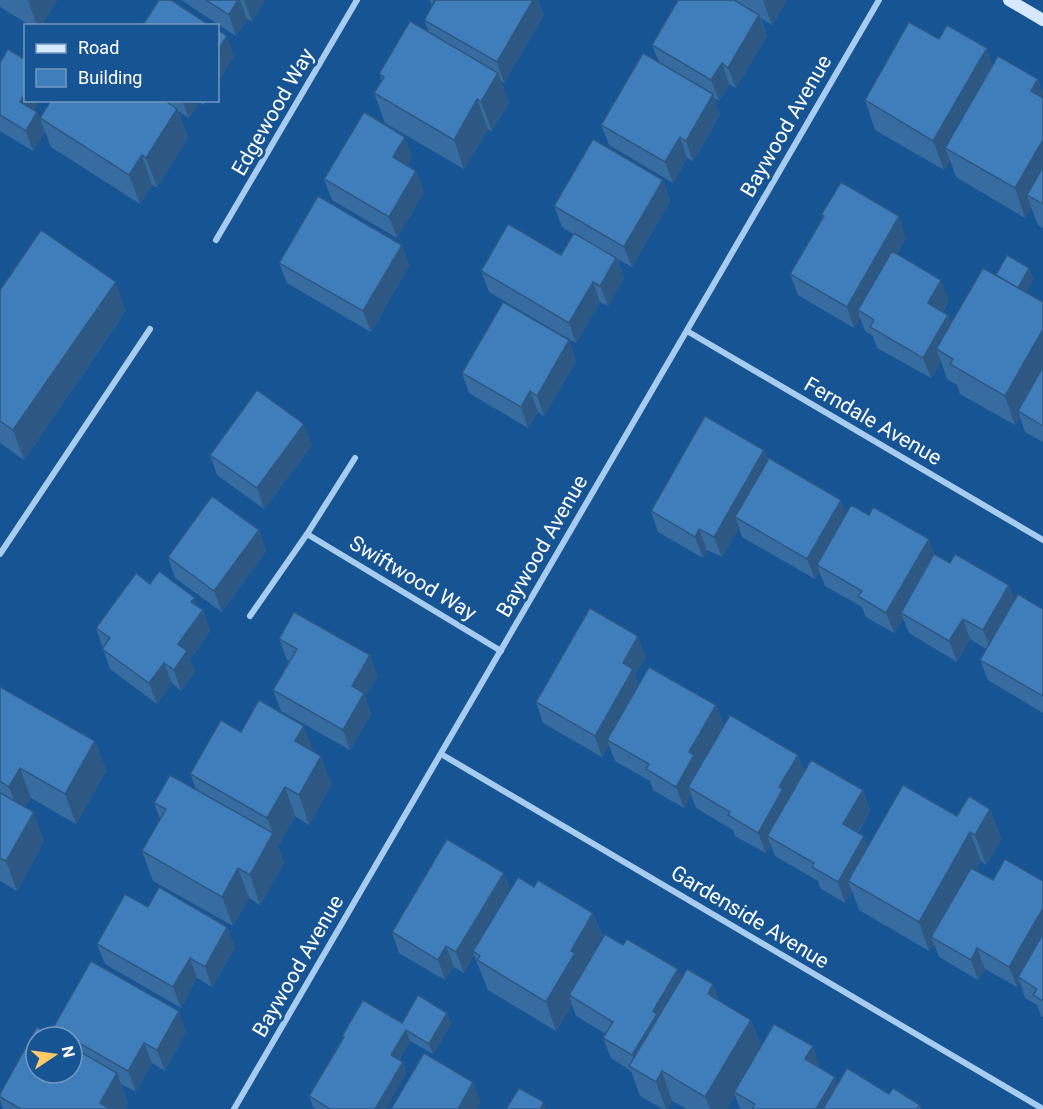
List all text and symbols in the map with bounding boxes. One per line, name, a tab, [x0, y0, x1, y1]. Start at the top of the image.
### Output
legend	[24, 24, 219, 102]
text: Road	[78, 37, 119, 58]
street label: Edgewood Way	[227, 44, 319, 180]
street label: Baywood Avenue	[736, 51, 836, 201]
text: Building	[78, 67, 142, 88]
street label: Ferndale Avenue	[800, 372, 946, 470]
street label: Baywood Avenue	[492, 471, 592, 621]
street label: Swiftwood Way	[345, 531, 481, 625]
street label: Gardenside Avenue	[667, 860, 833, 974]
street label: Baywood Avenue	[248, 891, 348, 1041]
north arrow	[24, 1025, 84, 1085]
text: N	[58, 1044, 79, 1059]

